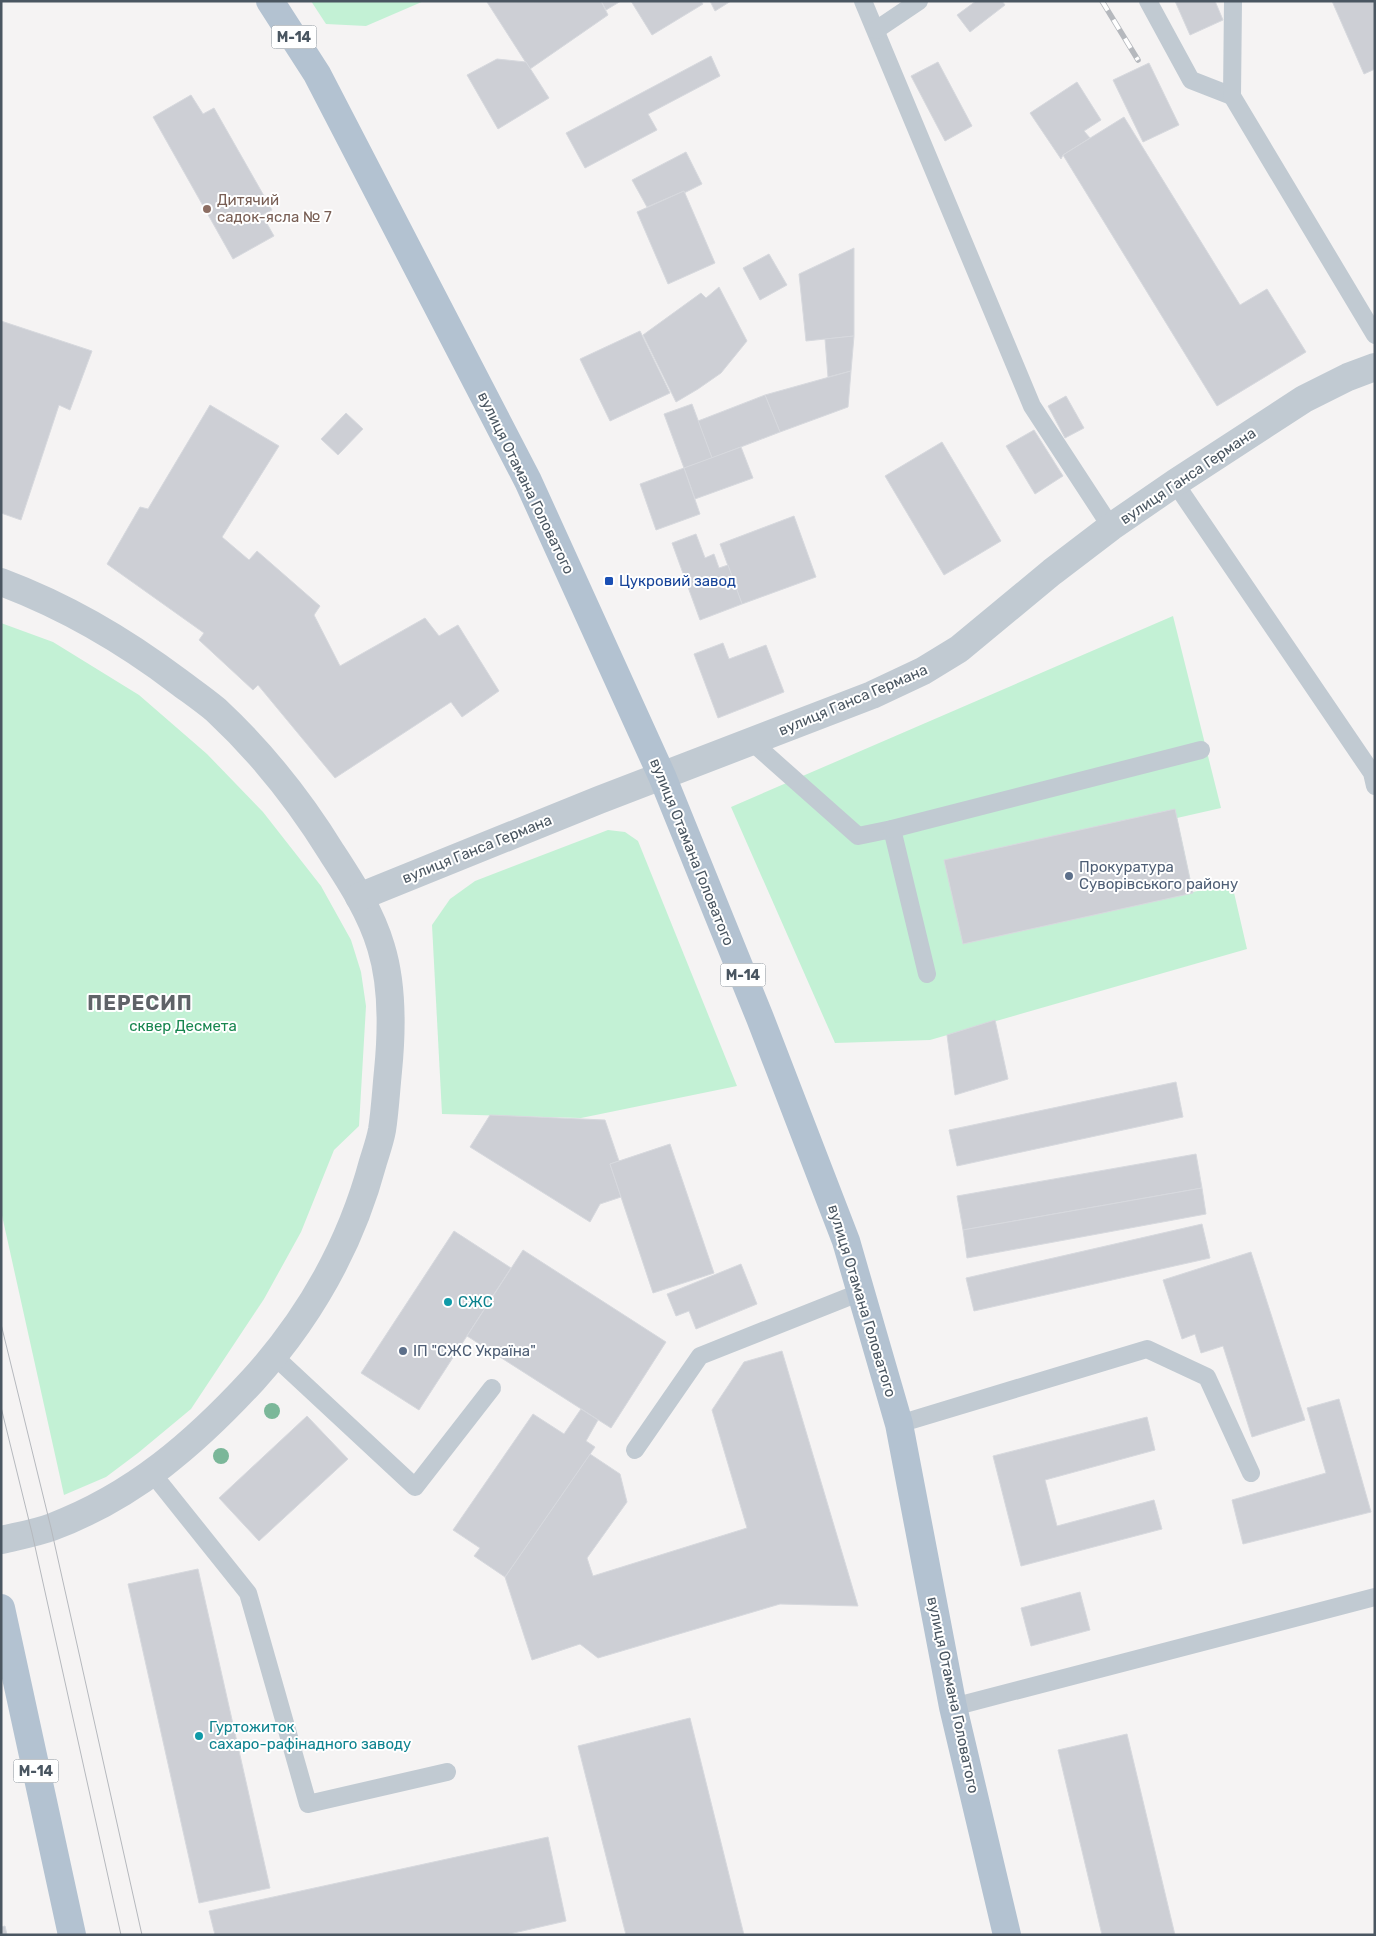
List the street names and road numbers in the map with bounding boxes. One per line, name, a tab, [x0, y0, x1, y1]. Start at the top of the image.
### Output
road number: М-14	[272, 26, 316, 48]
street label: вулиця Отамана Головатого	[474, 389, 578, 577]
street label: вулиця Ганса Германа	[1117, 424, 1259, 528]
street label: вулиця Ганса Германа	[776, 660, 930, 740]
street label: вулиця Отамана Головатого	[646, 756, 738, 948]
street label: вулиця Ганса Германа	[400, 811, 554, 887]
road number: М-14	[720, 964, 766, 986]
street label: вулиця Отамана Головатого	[824, 1202, 900, 1400]
street label: вулиця Отамана Головатого	[923, 1595, 983, 1795]
road number: М-14	[14, 1760, 58, 1782]

